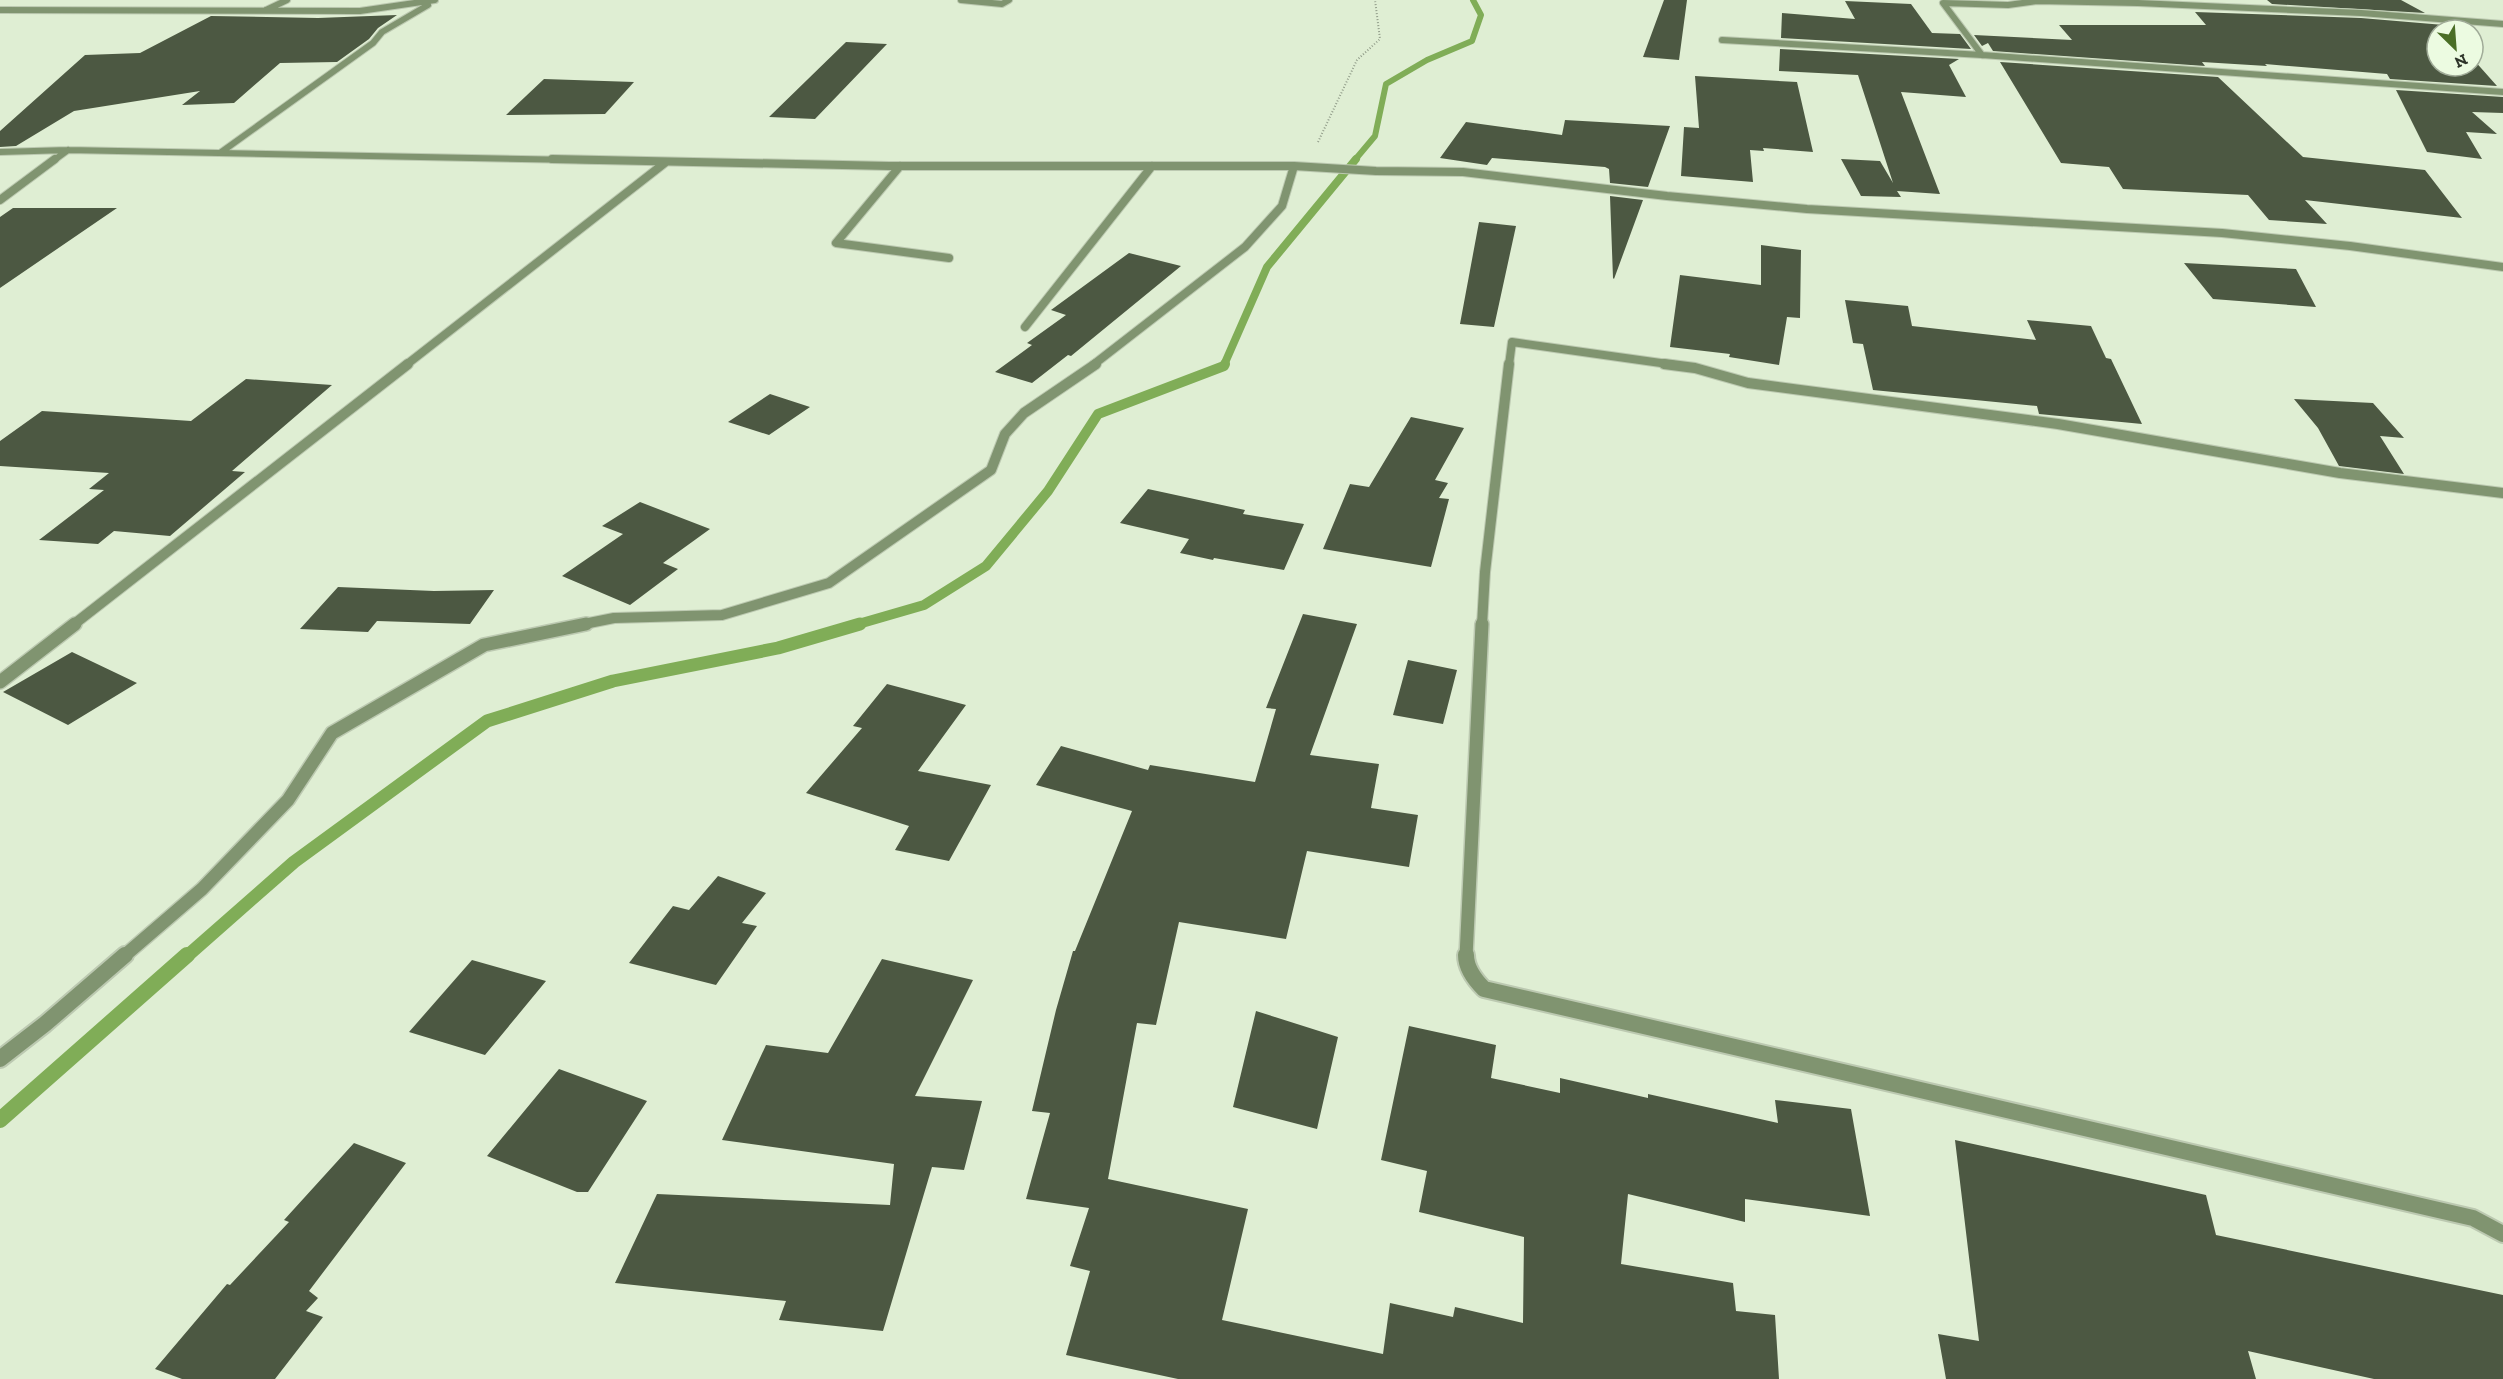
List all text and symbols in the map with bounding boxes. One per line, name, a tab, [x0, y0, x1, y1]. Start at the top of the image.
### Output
north arrow	[2425, 18, 2485, 78]
text: N	[2452, 50, 2471, 72]

